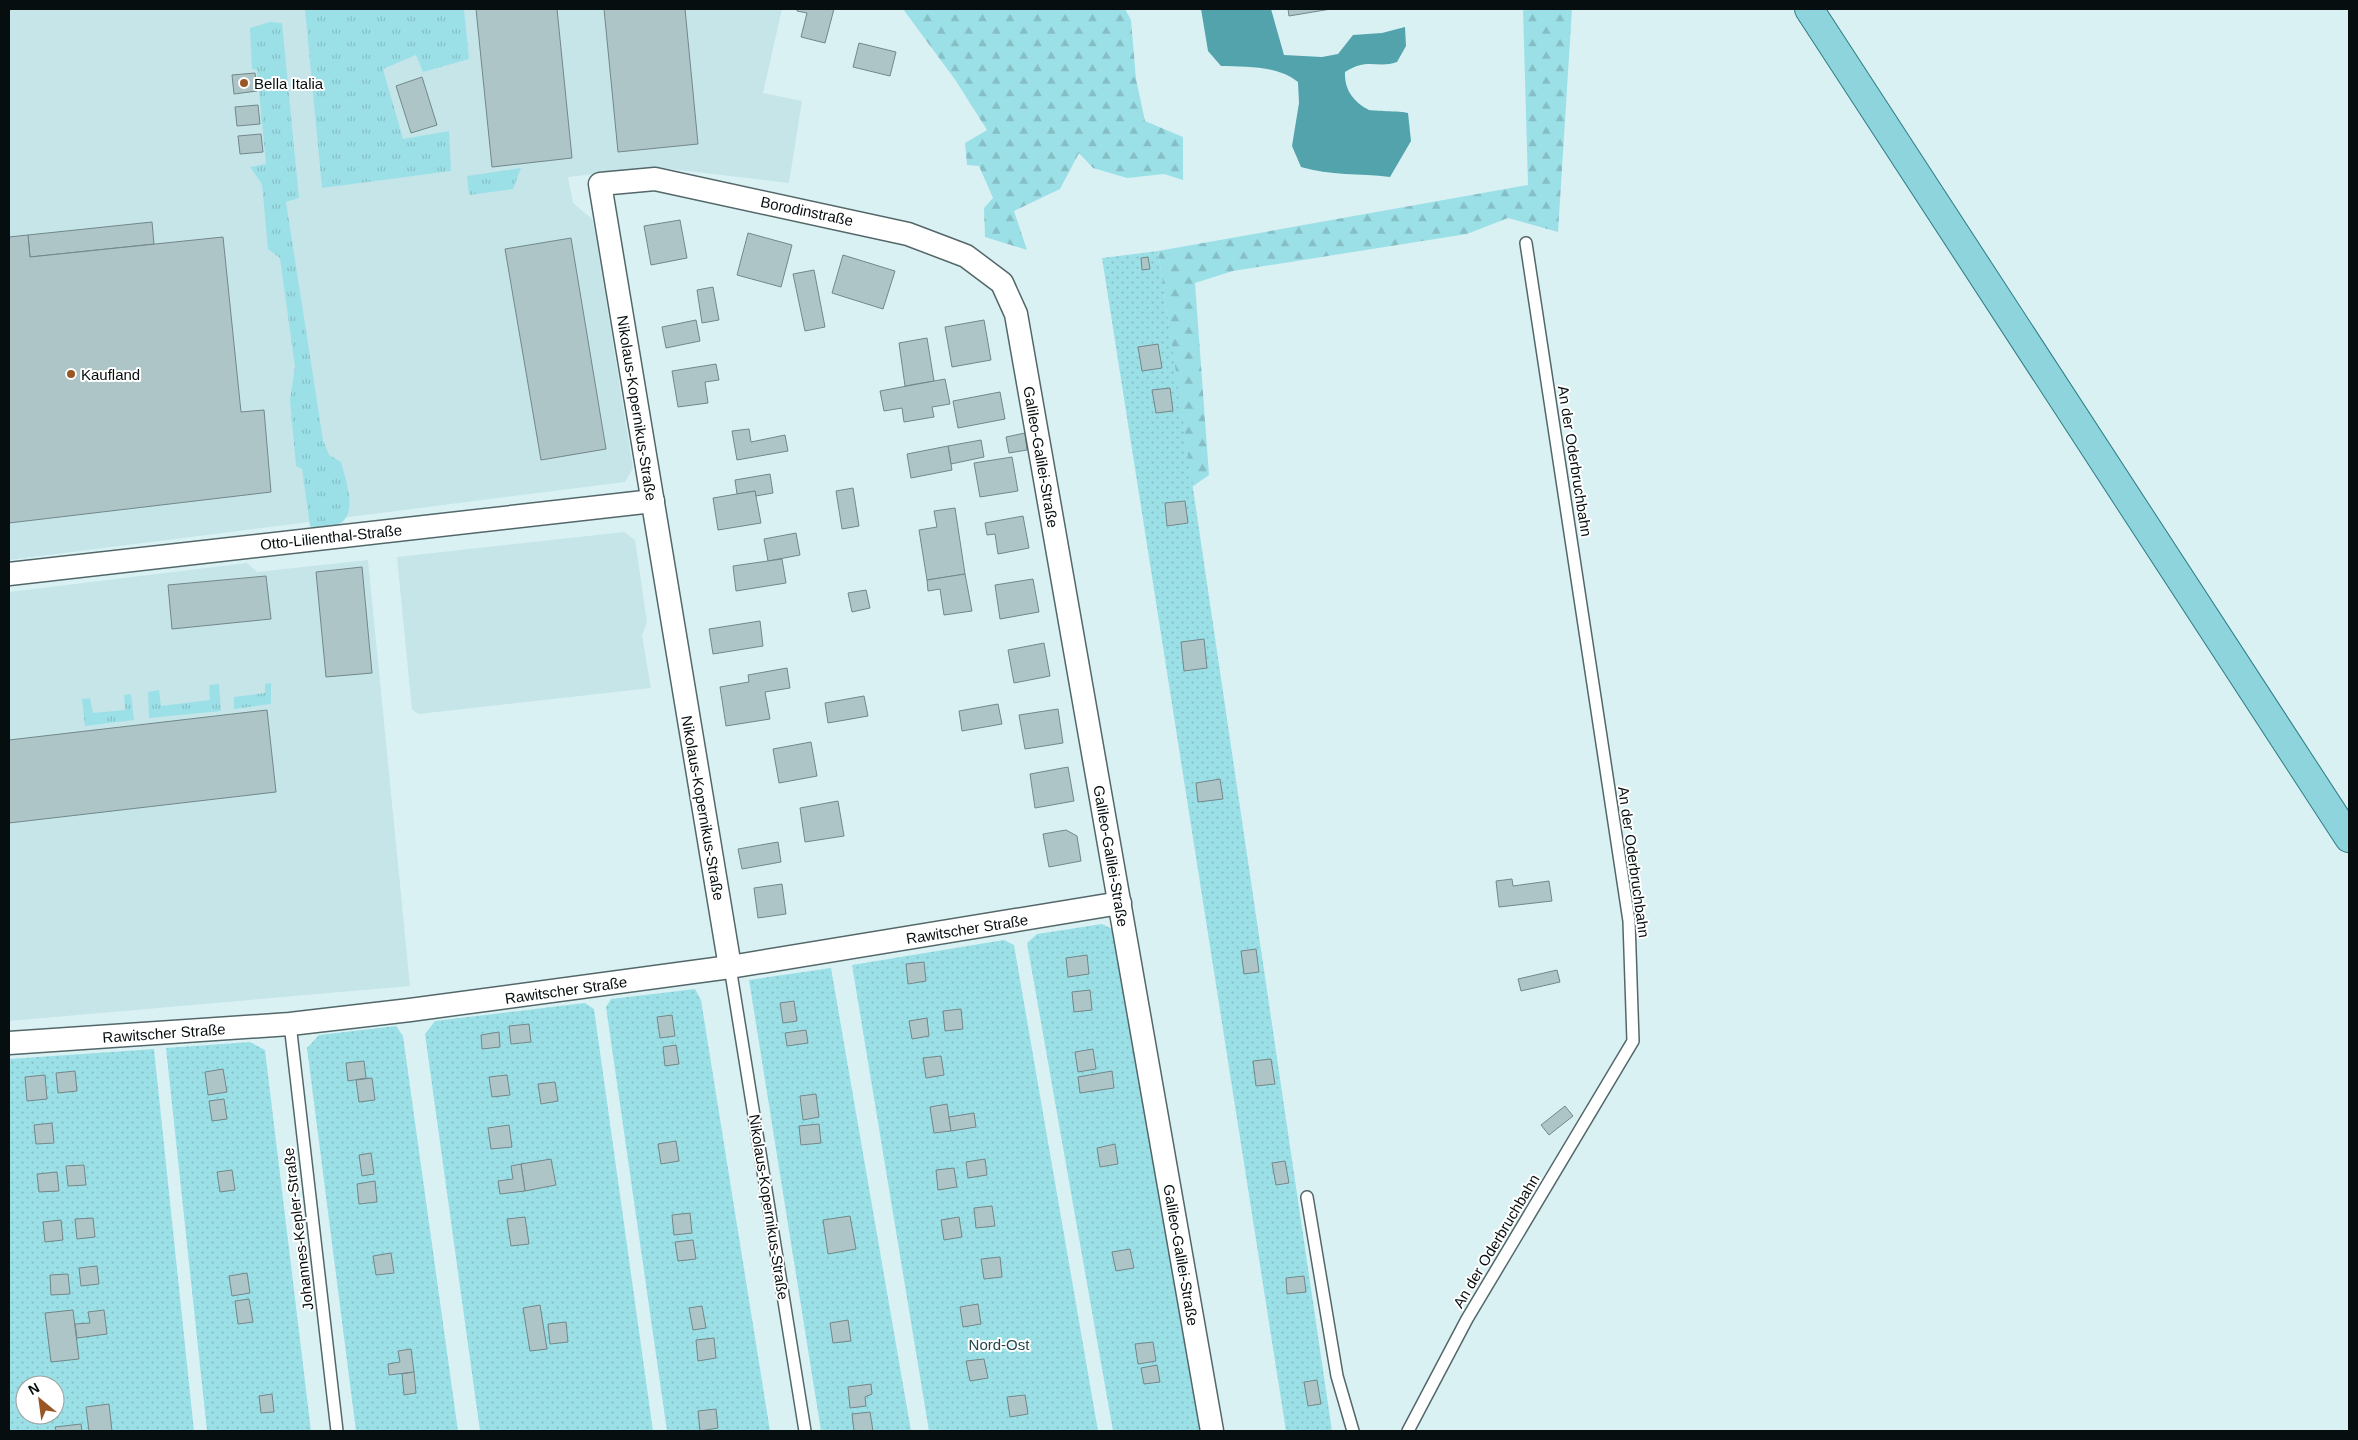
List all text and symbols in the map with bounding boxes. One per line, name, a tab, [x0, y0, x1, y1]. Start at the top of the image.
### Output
place label: Bella Italia	[254, 75, 324, 92]
marker: Bella Italia	[238, 77, 250, 89]
street label: Borodinstraße	[759, 193, 855, 229]
street label: Nikolaus-Kopernikus-Straße	[614, 314, 660, 502]
place label: Kaufland	[81, 366, 140, 383]
marker: Kaufland	[65, 368, 77, 380]
street label: An der Oderbruchbahn	[1555, 384, 1595, 538]
street label: Galileo-Galilei-Straße	[1020, 385, 1062, 529]
street label: Otto-Lilienthal-Straße	[259, 521, 403, 553]
street label: Nikolaus-Kopernikus-Straße	[678, 714, 728, 902]
street label: Galileo-Galilei-Straße	[1090, 784, 1132, 928]
street label: An der Oderbruchbahn	[1615, 785, 1653, 939]
street label: Rawitscher Straße	[905, 911, 1029, 947]
street label: Rawitscher Straße	[504, 973, 628, 1007]
street label: Rawitscher Straße	[102, 1020, 226, 1046]
street label: Nikolaus-Kopernikus-Straße	[746, 1113, 792, 1301]
street label: Johannes-Kepler-Straße	[280, 1147, 316, 1311]
street label: An der Oderbruchbahn	[1449, 1171, 1543, 1311]
street label: Galileo-Galilei-Straße	[1160, 1183, 1202, 1327]
park label: Nord-Ost	[969, 1336, 1030, 1353]
north arrow	[15, 1375, 65, 1425]
text: N	[25, 1379, 42, 1398]

